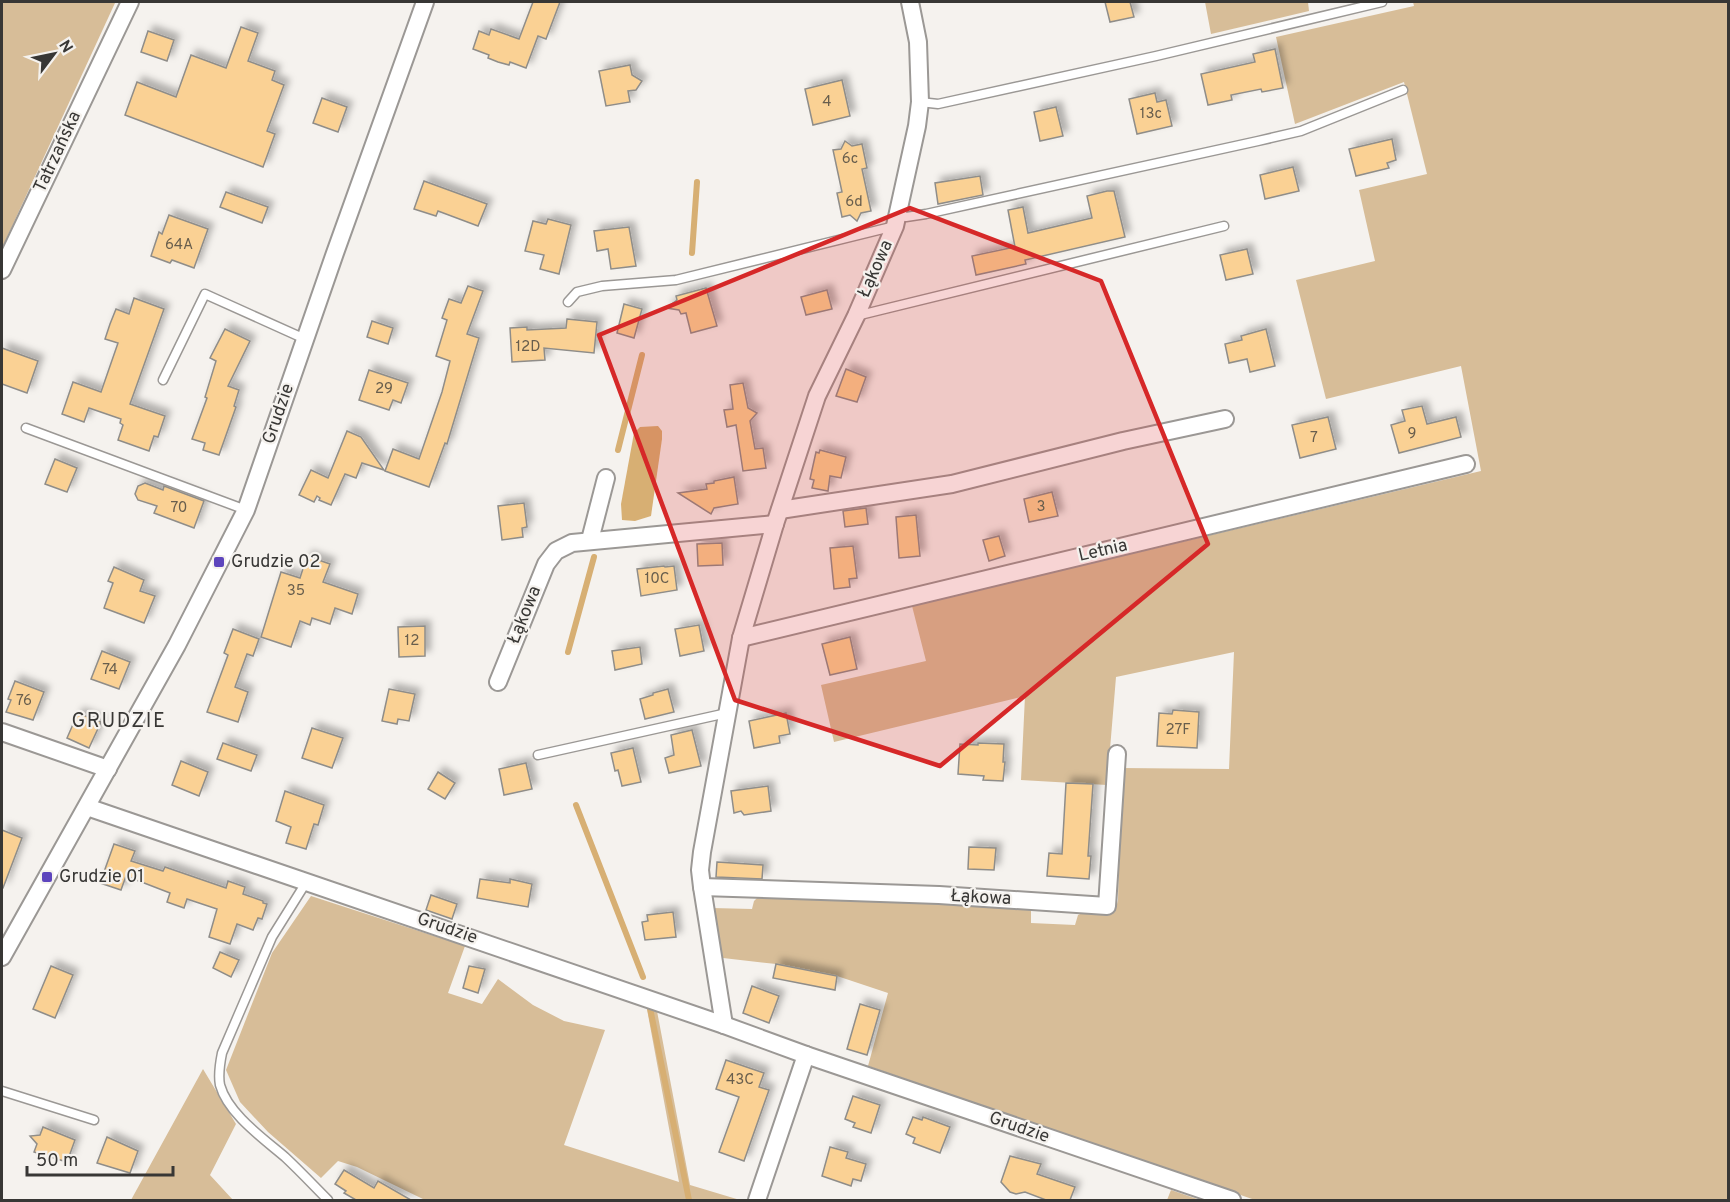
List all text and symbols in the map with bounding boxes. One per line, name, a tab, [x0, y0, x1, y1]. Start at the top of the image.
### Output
north arrow	[24, 24, 84, 84]
text: N	[53, 37, 77, 57]
house number: 4	[822, 93, 832, 112]
house number: 13c	[1140, 105, 1162, 124]
street label: Tatrzańska	[29, 108, 87, 196]
house number: 6c	[842, 150, 858, 169]
house number: 6d	[845, 193, 863, 212]
house number: 64A	[165, 236, 193, 255]
street label: Łąkowa	[853, 237, 899, 301]
house number: 12D	[515, 338, 541, 357]
house number: 29	[375, 380, 393, 399]
street label: Grudzie	[258, 381, 300, 447]
house number: 9	[1408, 425, 1416, 444]
house number: 7	[1310, 429, 1318, 448]
house number: 3	[1036, 498, 1046, 517]
house number: 70	[170, 499, 188, 518]
street label: Letnia	[1076, 534, 1130, 568]
place label: Grudzie 02	[231, 551, 321, 574]
marker: Grudzie 02	[212, 555, 226, 569]
house number: 10C	[645, 570, 669, 589]
house number: 35	[287, 582, 305, 601]
street label: Łąkowa	[503, 583, 547, 647]
house number: 12	[405, 632, 419, 651]
house number: 74	[102, 661, 118, 680]
house number: 76	[16, 692, 32, 711]
district label: GRUDZIE	[72, 709, 166, 735]
house number: 27F	[1165, 721, 1191, 740]
place label: Grudzie 01	[59, 866, 144, 889]
marker: Grudzie 01	[40, 870, 54, 884]
street label: Łąkowa	[950, 885, 1012, 911]
street label: Grudzie	[414, 908, 480, 950]
house number: 43C	[726, 1071, 754, 1090]
street label: Grudzie	[986, 1107, 1052, 1149]
scale bar	[27, 1139, 172, 1177]
text: 50 m	[36, 1150, 78, 1173]

